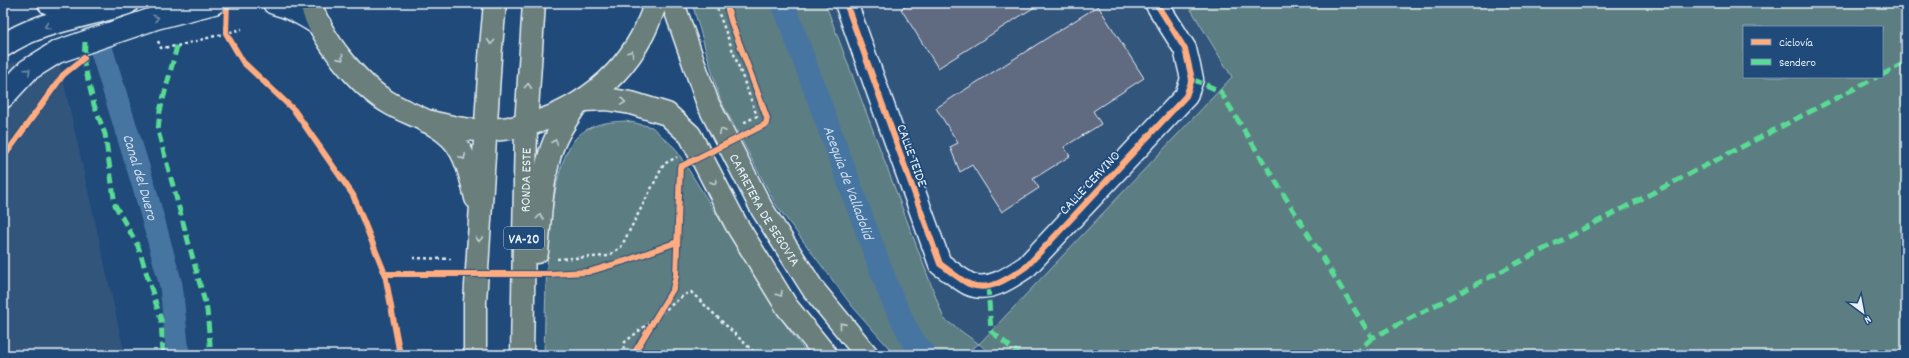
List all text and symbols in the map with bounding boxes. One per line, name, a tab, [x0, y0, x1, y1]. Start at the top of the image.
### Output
one-way arrow	[153, 14, 160, 23]
one-way arrow	[43, 22, 50, 30]
legend	[1743, 26, 1883, 78]
text: Ciclovía	[1779, 35, 1813, 52]
one-way arrow	[487, 39, 496, 45]
one-way arrow	[626, 50, 634, 57]
one-way arrow	[337, 53, 344, 60]
text: Sendero	[1779, 55, 1816, 72]
one-way arrow	[23, 69, 31, 76]
one-way arrow	[524, 83, 533, 89]
one-way arrow	[620, 97, 626, 106]
street label: CALLE TEIDE	[891, 122, 932, 190]
water label: Acequia de Valladolid	[816, 123, 879, 245]
one-way arrow	[719, 128, 727, 136]
water label: Canal del Duero	[115, 132, 162, 224]
one-way arrow	[550, 139, 558, 146]
street label: RONDA ESTE	[516, 147, 538, 212]
street label: CALLE CERVINO	[1055, 147, 1126, 220]
street label: CARRETERA DE SEGOVIA	[723, 150, 804, 271]
one-way arrow	[458, 153, 466, 160]
one-way arrow	[709, 178, 717, 185]
one-way arrow	[535, 214, 544, 220]
road number: VA-20	[504, 227, 544, 249]
one-way arrow	[475, 236, 484, 242]
one-way arrow	[775, 290, 782, 297]
north arrow	[1843, 292, 1883, 332]
text: N	[1860, 311, 1874, 327]
one-way arrow	[840, 322, 847, 329]

